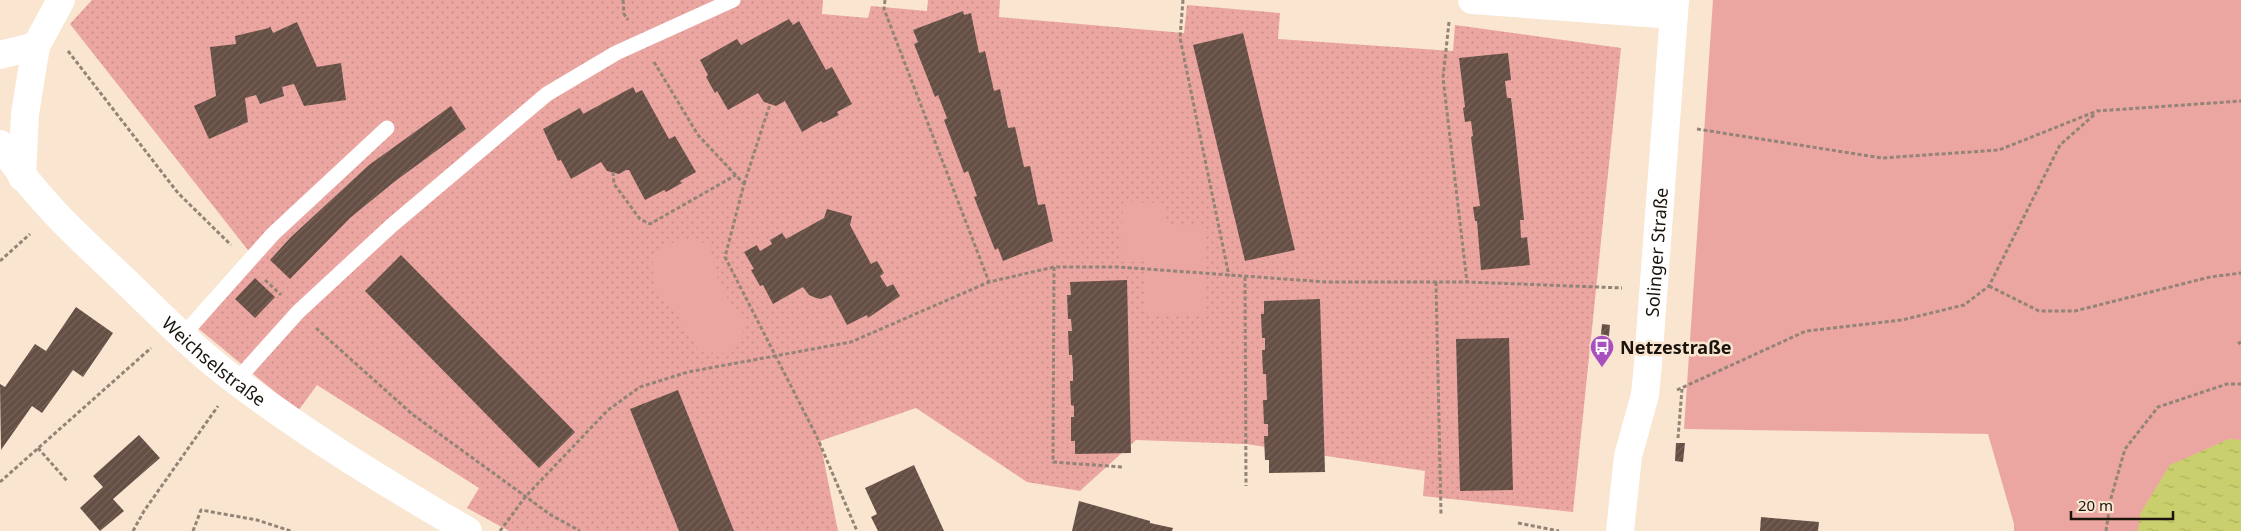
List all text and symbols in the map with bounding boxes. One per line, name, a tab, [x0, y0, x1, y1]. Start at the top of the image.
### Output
street label: Solinger Straße	[1639, 187, 1673, 318]
street label: Weichselstraße	[157, 311, 271, 411]
bus stop icon: Netzestraße	[1589, 334, 1615, 368]
place label: Netzestraße	[1620, 335, 1732, 359]
scale bar	[2071, 488, 2174, 520]
text: 20 m	[2078, 495, 2113, 515]

